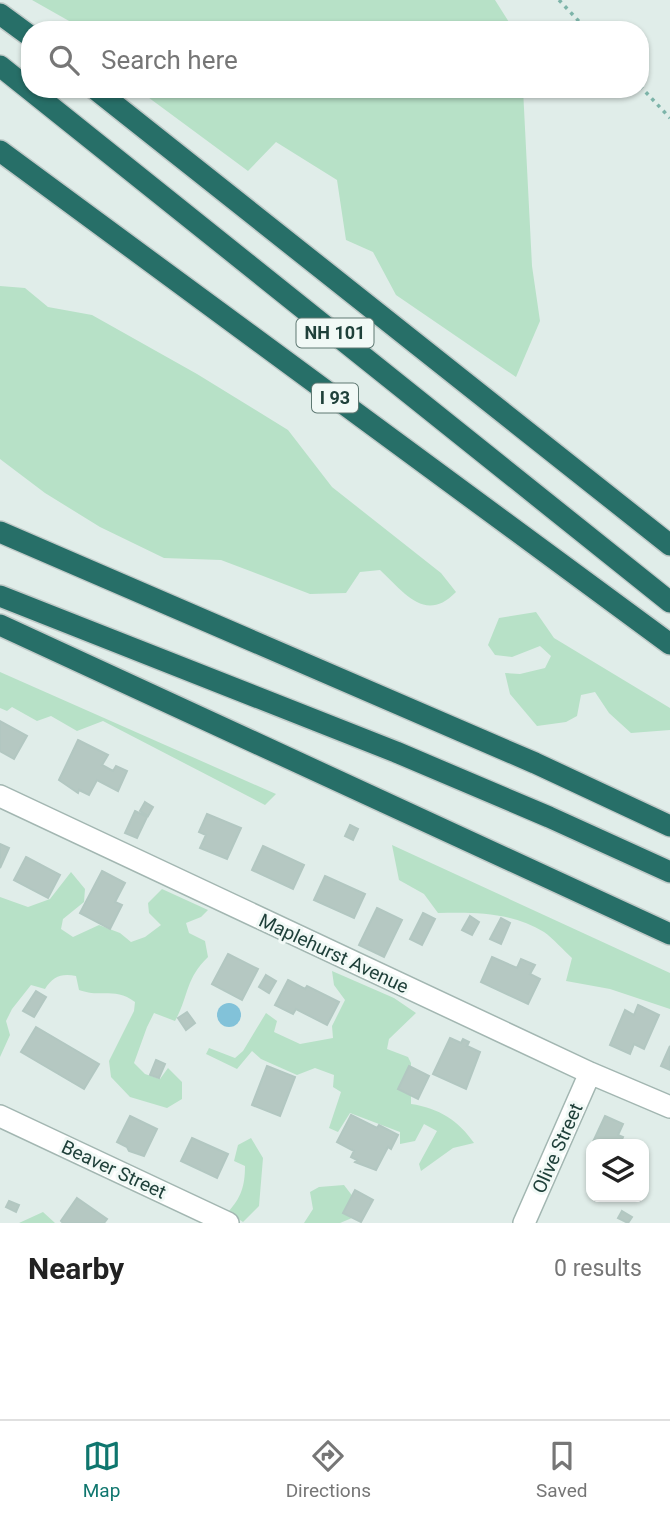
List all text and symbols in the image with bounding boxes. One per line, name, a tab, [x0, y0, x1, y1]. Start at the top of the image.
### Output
search box	[21, 21, 649, 98]
icon: search	[45, 41, 83, 79]
text: Search here	[101, 45, 238, 75]
road number: NH 101	[296, 318, 374, 348]
road number: I 93	[312, 384, 358, 412]
street label: Maplehurst Avenue	[255, 909, 412, 998]
street label: Olive Street	[527, 1100, 588, 1197]
street label: Beaver Street	[58, 1135, 170, 1204]
map controls	[586, 1139, 649, 1202]
button: layers	[586, 1139, 649, 1202]
text: Nearby	[28, 1251, 124, 1286]
text: 0 results	[554, 1255, 642, 1282]
tab: Map	[83, 1437, 121, 1502]
tab: Directions	[286, 1437, 371, 1502]
tab: Saved	[536, 1437, 587, 1502]

